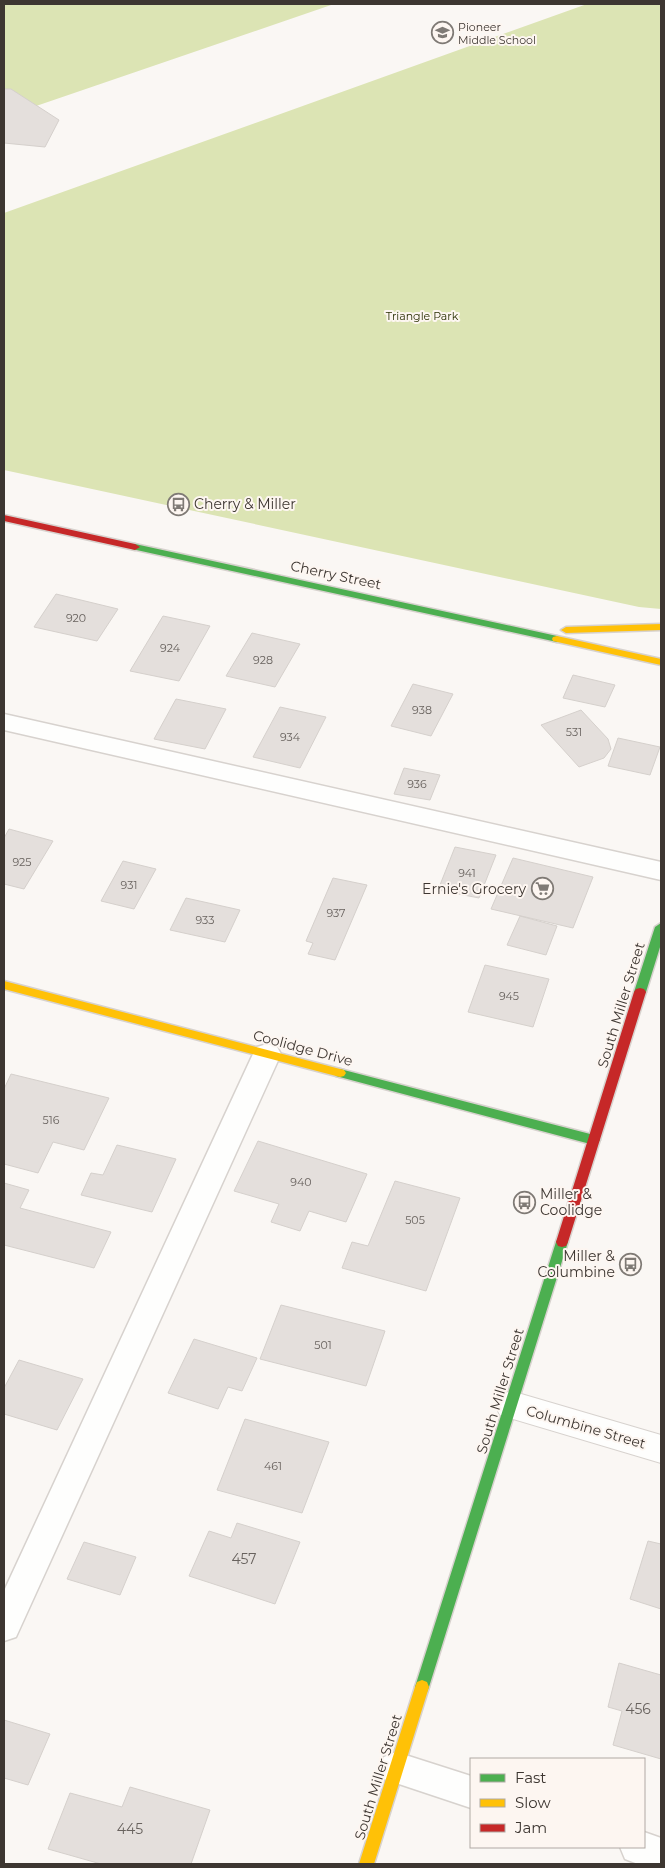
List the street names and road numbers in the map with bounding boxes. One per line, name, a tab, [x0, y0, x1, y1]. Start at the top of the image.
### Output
street label: Cherry Street	[289, 557, 383, 593]
street label: South Miller Street	[593, 940, 649, 1070]
street label: Coolidge Drive	[251, 1026, 355, 1070]
street label: South Miller Street	[472, 1326, 528, 1456]
street label: Columbine Street	[524, 1401, 648, 1453]
street label: South Miller Street	[350, 1712, 406, 1842]

